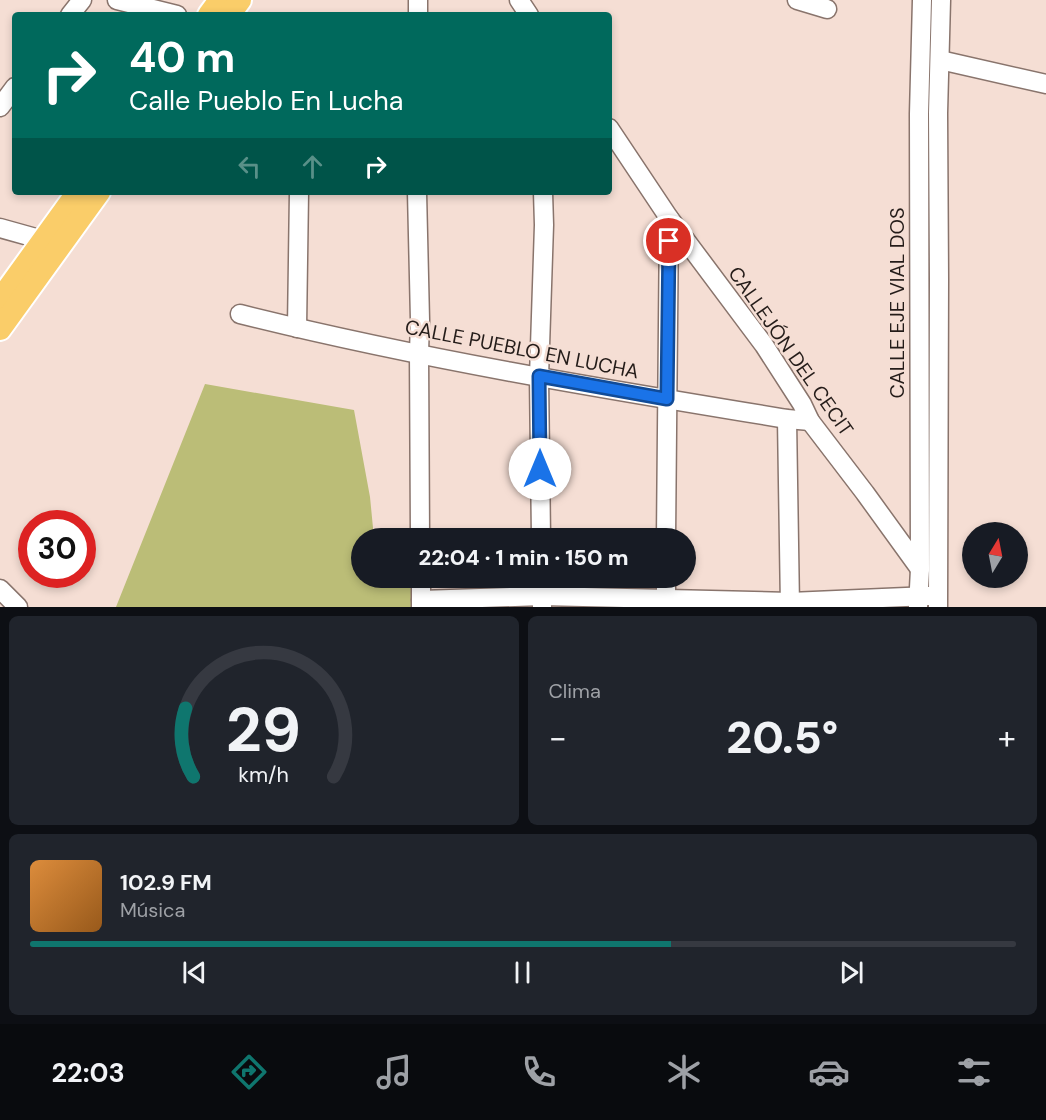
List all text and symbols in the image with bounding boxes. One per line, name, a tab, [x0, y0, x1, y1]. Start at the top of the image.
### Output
text: 40 m	[129, 30, 235, 85]
icon: right	[30, 36, 108, 114]
text: Calle Pueblo En Lucha	[129, 83, 403, 118]
icon: left	[233, 150, 266, 183]
icon: ahead	[296, 150, 329, 183]
icon: right	[359, 150, 392, 183]
street label: CALLE EJE VIAL DOS	[884, 208, 910, 398]
pin	[643, 215, 694, 266]
icon: arrive	[652, 224, 685, 257]
street label: CALLEJÓN DEL CECIT	[723, 261, 859, 441]
street label: CALLE PUEBLO EN LUCHA	[403, 314, 641, 384]
position arrow	[508, 437, 572, 501]
speed limit sign: 30	[18, 510, 96, 588]
north arrow	[962, 522, 1028, 588]
map controls	[962, 522, 1028, 588]
text: 22:04 · 1 min · 150 m	[419, 543, 628, 572]
text: Clima	[549, 678, 601, 704]
text: 29	[226, 689, 301, 770]
text: 20.5°	[726, 708, 838, 767]
text: −	[549, 716, 567, 759]
text: +	[998, 716, 1016, 759]
text: km/h	[238, 762, 289, 790]
text: 102.9 FM	[120, 868, 212, 897]
text: Música	[120, 897, 185, 923]
icon: previous	[178, 956, 211, 989]
icon: pause	[506, 956, 539, 989]
icon: next	[835, 956, 868, 989]
icon: directions	[228, 1051, 270, 1093]
icon: music	[373, 1051, 415, 1093]
icon: phone	[518, 1051, 560, 1093]
icon: climate	[663, 1051, 705, 1093]
icon: car	[808, 1051, 850, 1093]
icon: filters	[953, 1051, 995, 1093]
text: 22:03	[51, 1055, 125, 1090]

